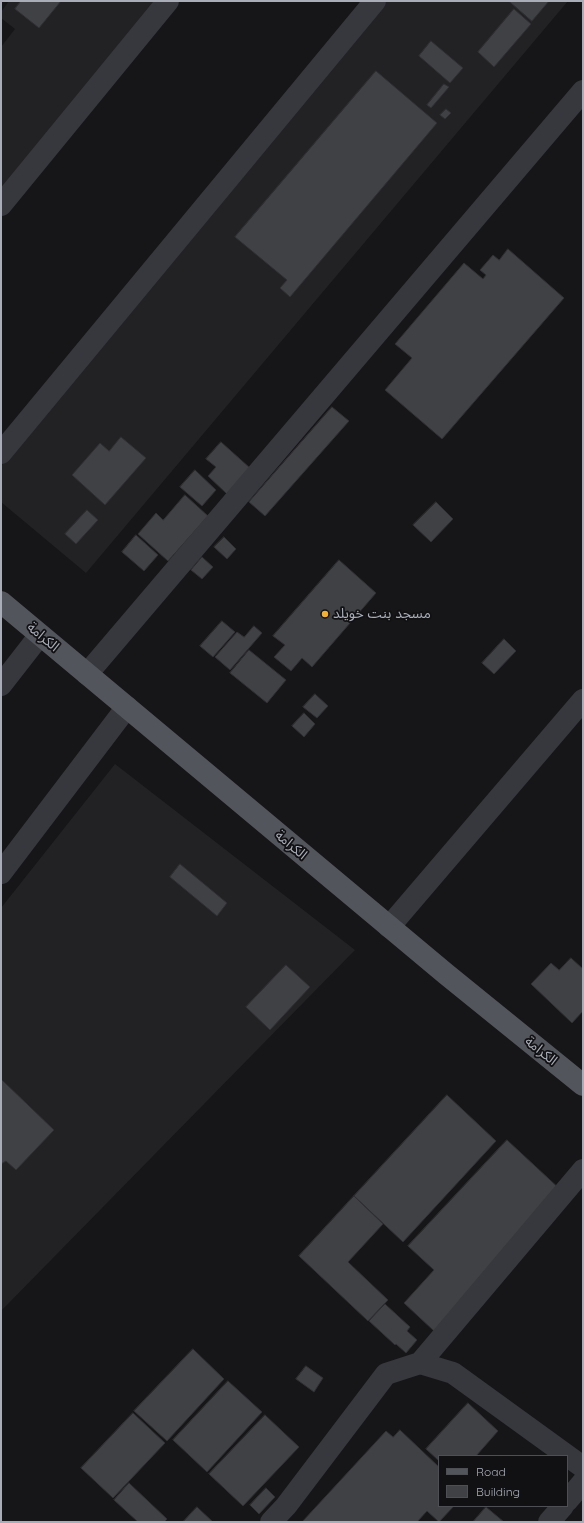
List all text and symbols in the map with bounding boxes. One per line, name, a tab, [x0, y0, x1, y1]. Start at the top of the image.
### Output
place label: مسجد بنت خويلد	[333, 606, 431, 622]
marker: مسجد بنت خويلد	[320, 609, 330, 619]
street label: الكرامة	[24, 619, 62, 655]
street label: الكرامة	[272, 827, 310, 863]
street label: الكرامة	[521, 1033, 561, 1069]
legend	[438, 1455, 568, 1507]
text: Road	[476, 1464, 506, 1479]
text: Building	[476, 1484, 520, 1499]

